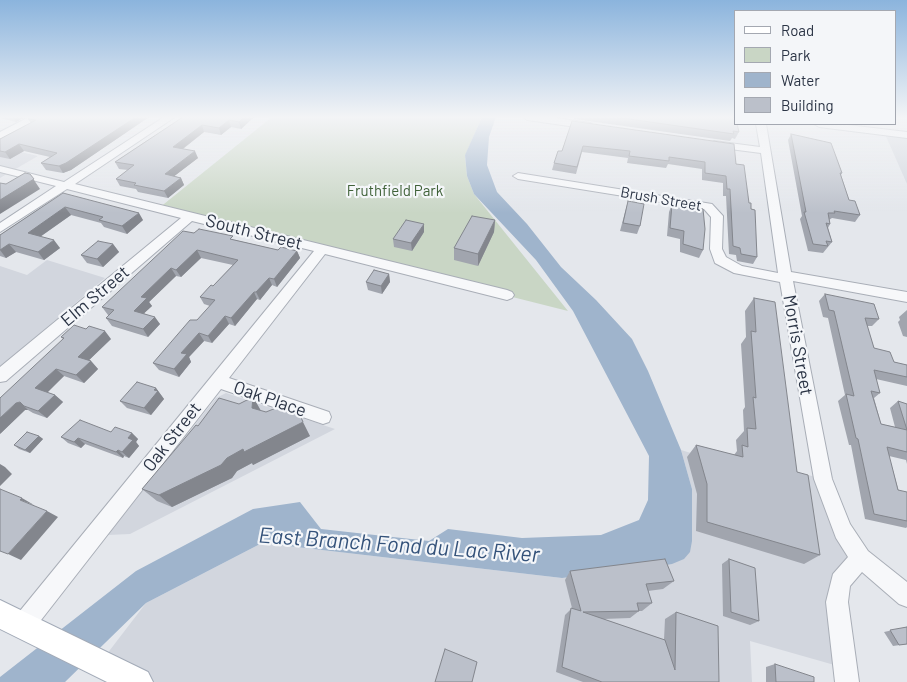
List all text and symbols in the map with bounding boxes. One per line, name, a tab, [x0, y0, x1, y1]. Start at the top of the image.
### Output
legend	[734, 10, 897, 125]
text: Road	[781, 21, 814, 39]
text: Park	[781, 46, 810, 64]
text: Water	[781, 71, 820, 89]
text: Building	[781, 96, 834, 114]
park label: Fruthfield Park	[347, 182, 443, 200]
street label: Brush Street	[619, 183, 703, 215]
street label: South Street	[203, 210, 305, 254]
street label: Elm Street	[56, 261, 134, 331]
street label: Morris Street	[779, 293, 817, 397]
street label: Oak Place	[231, 376, 309, 422]
street label: Oak Street	[138, 398, 206, 476]
water label: East Branch Fond du Lac River	[258, 522, 540, 568]

